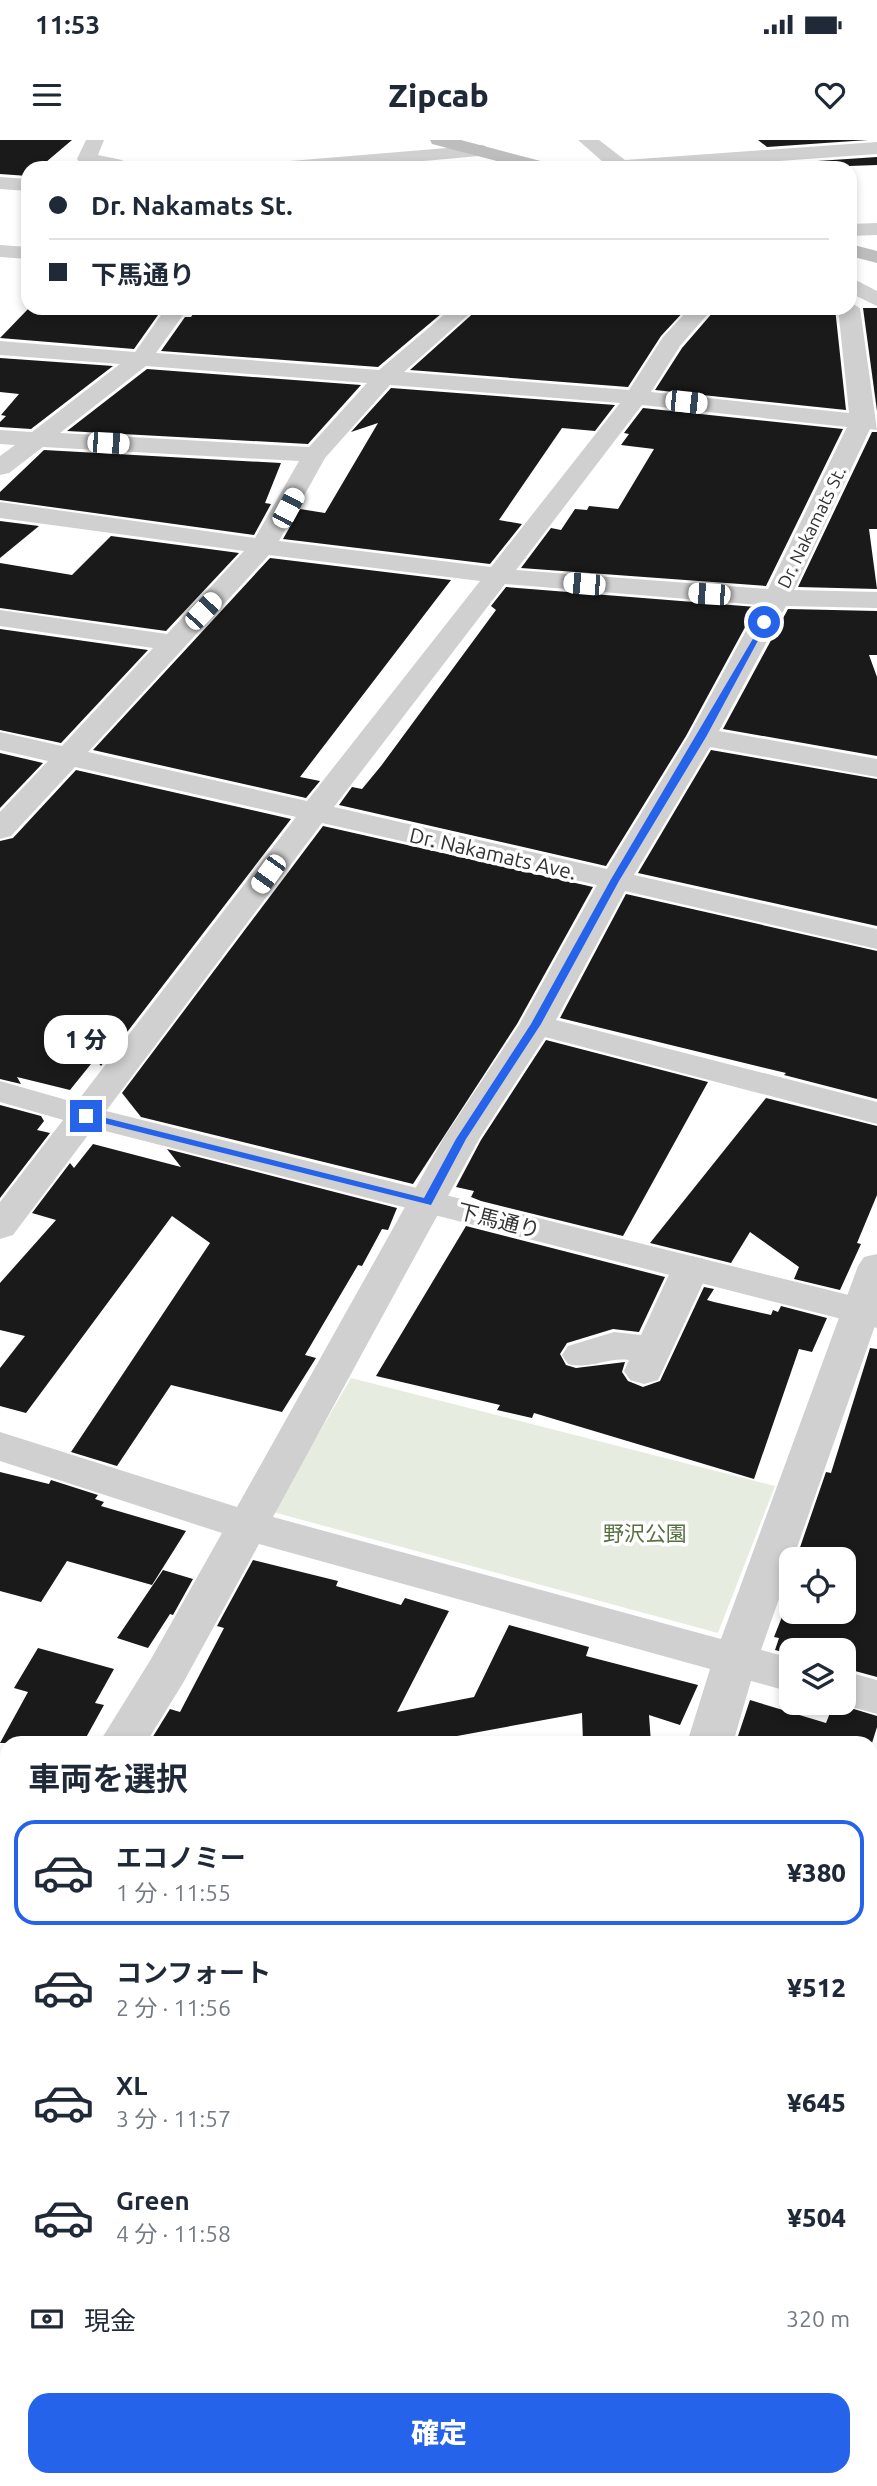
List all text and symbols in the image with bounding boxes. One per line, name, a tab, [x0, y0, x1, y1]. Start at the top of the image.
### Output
text: 11:53	[35, 10, 100, 39]
icon: menu	[28, 76, 66, 114]
icon: heart	[811, 76, 849, 114]
text: Zipcab	[388, 77, 489, 113]
text: Dr. Nakamats St.	[91, 191, 293, 220]
text: 下馬通り	[91, 260, 195, 289]
car	[665, 389, 708, 415]
car	[87, 431, 130, 455]
street label: Dr. Nakamats St.	[773, 463, 849, 591]
car	[269, 485, 308, 531]
car	[563, 572, 606, 596]
car	[688, 582, 731, 606]
car	[181, 588, 226, 634]
route start	[748, 606, 780, 638]
street label: Dr. Nakamats Ave.	[407, 822, 579, 884]
car	[248, 851, 289, 897]
callout: 1 分	[44, 1014, 128, 1063]
text: 1 分	[65, 1027, 107, 1052]
route end	[70, 1100, 102, 1132]
street label: 下馬通り	[455, 1198, 543, 1242]
park label: 野沢公園	[603, 1521, 687, 1545]
map controls	[779, 1547, 856, 1715]
button: locate	[779, 1547, 856, 1624]
button: layers	[779, 1638, 856, 1715]
text: 車両を選択	[28, 1760, 188, 1796]
icon: car	[32, 1841, 95, 1904]
text: エコノミー	[116, 1843, 246, 1872]
text: ¥380	[787, 1858, 846, 1887]
text: 1 分 · 11:55	[116, 1880, 231, 1905]
icon: car	[32, 1956, 95, 2019]
text: コンフォート	[116, 1958, 271, 1987]
text: ¥512	[787, 1973, 846, 2002]
text: 2 分 · 11:56	[116, 1995, 231, 2020]
icon: car	[32, 2071, 95, 2134]
text: XL	[116, 2071, 147, 2100]
text: ¥645	[787, 2088, 846, 2117]
text: 3 分 · 11:57	[116, 2106, 231, 2131]
icon: car	[32, 2186, 95, 2249]
text: Green	[116, 2186, 190, 2215]
text: ¥504	[787, 2203, 846, 2232]
text: 4 分 · 11:58	[116, 2221, 231, 2246]
icon: cash	[28, 2300, 66, 2338]
text: 現金	[84, 2306, 136, 2335]
text: 320 m	[786, 2306, 850, 2331]
button: 確定	[28, 2393, 850, 2473]

